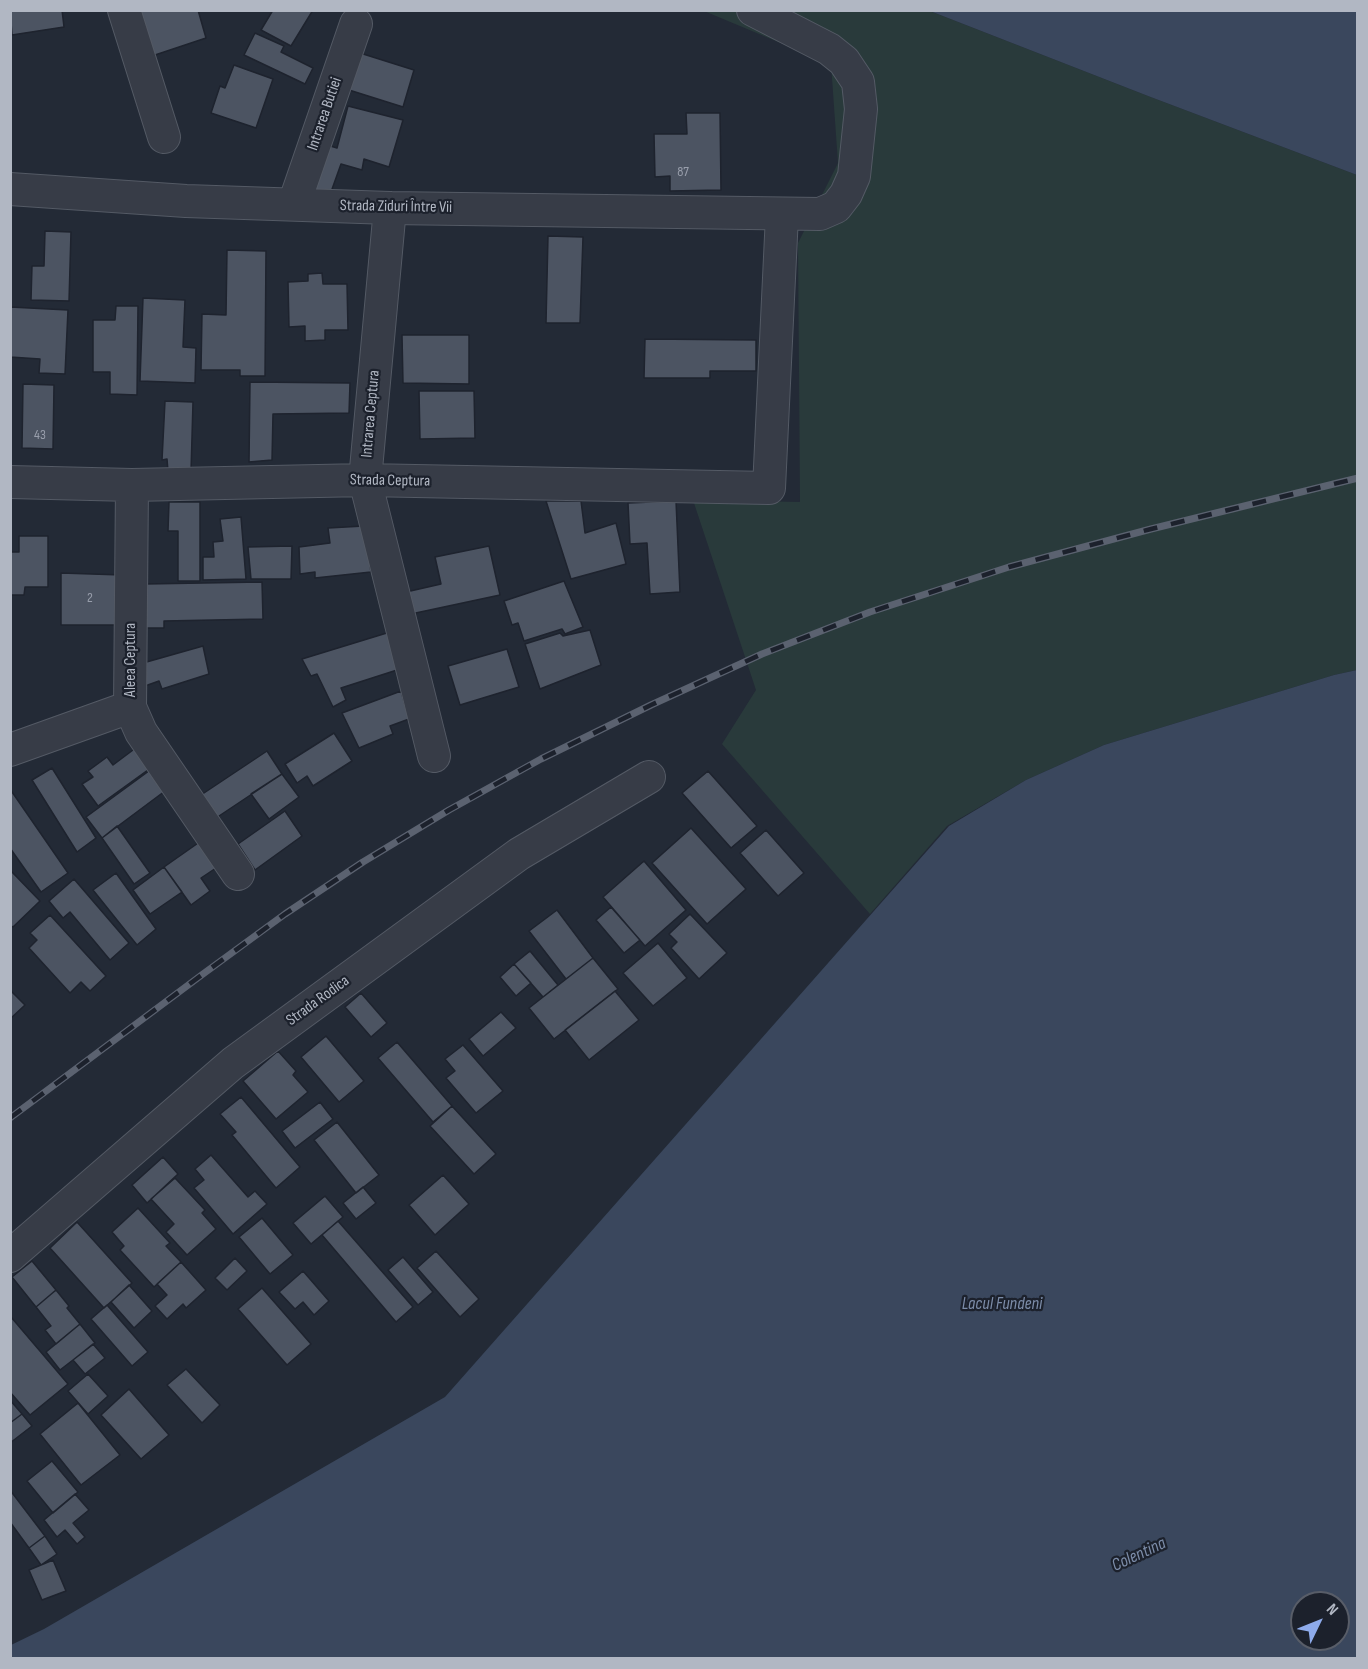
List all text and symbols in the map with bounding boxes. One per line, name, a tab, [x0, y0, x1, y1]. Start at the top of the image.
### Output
street label: Intrarea Butiei	[304, 75, 346, 153]
house number: 87	[677, 164, 689, 180]
street label: Strada Ziduri Între Vii	[340, 196, 452, 218]
street label: Intrarea Ceptura	[358, 369, 384, 459]
house number: 43	[34, 427, 46, 443]
street label: Strada Ceptura	[350, 471, 430, 491]
house number: 2	[87, 590, 93, 606]
street label: Aleea Ceptura	[121, 623, 141, 697]
street label: Strada Rodica	[283, 972, 353, 1030]
water label: Lacul Fundeni	[962, 1293, 1042, 1315]
water label: Colentina	[1109, 1533, 1169, 1577]
north arrow	[1290, 1591, 1350, 1651]
text: N	[1322, 1600, 1342, 1619]

